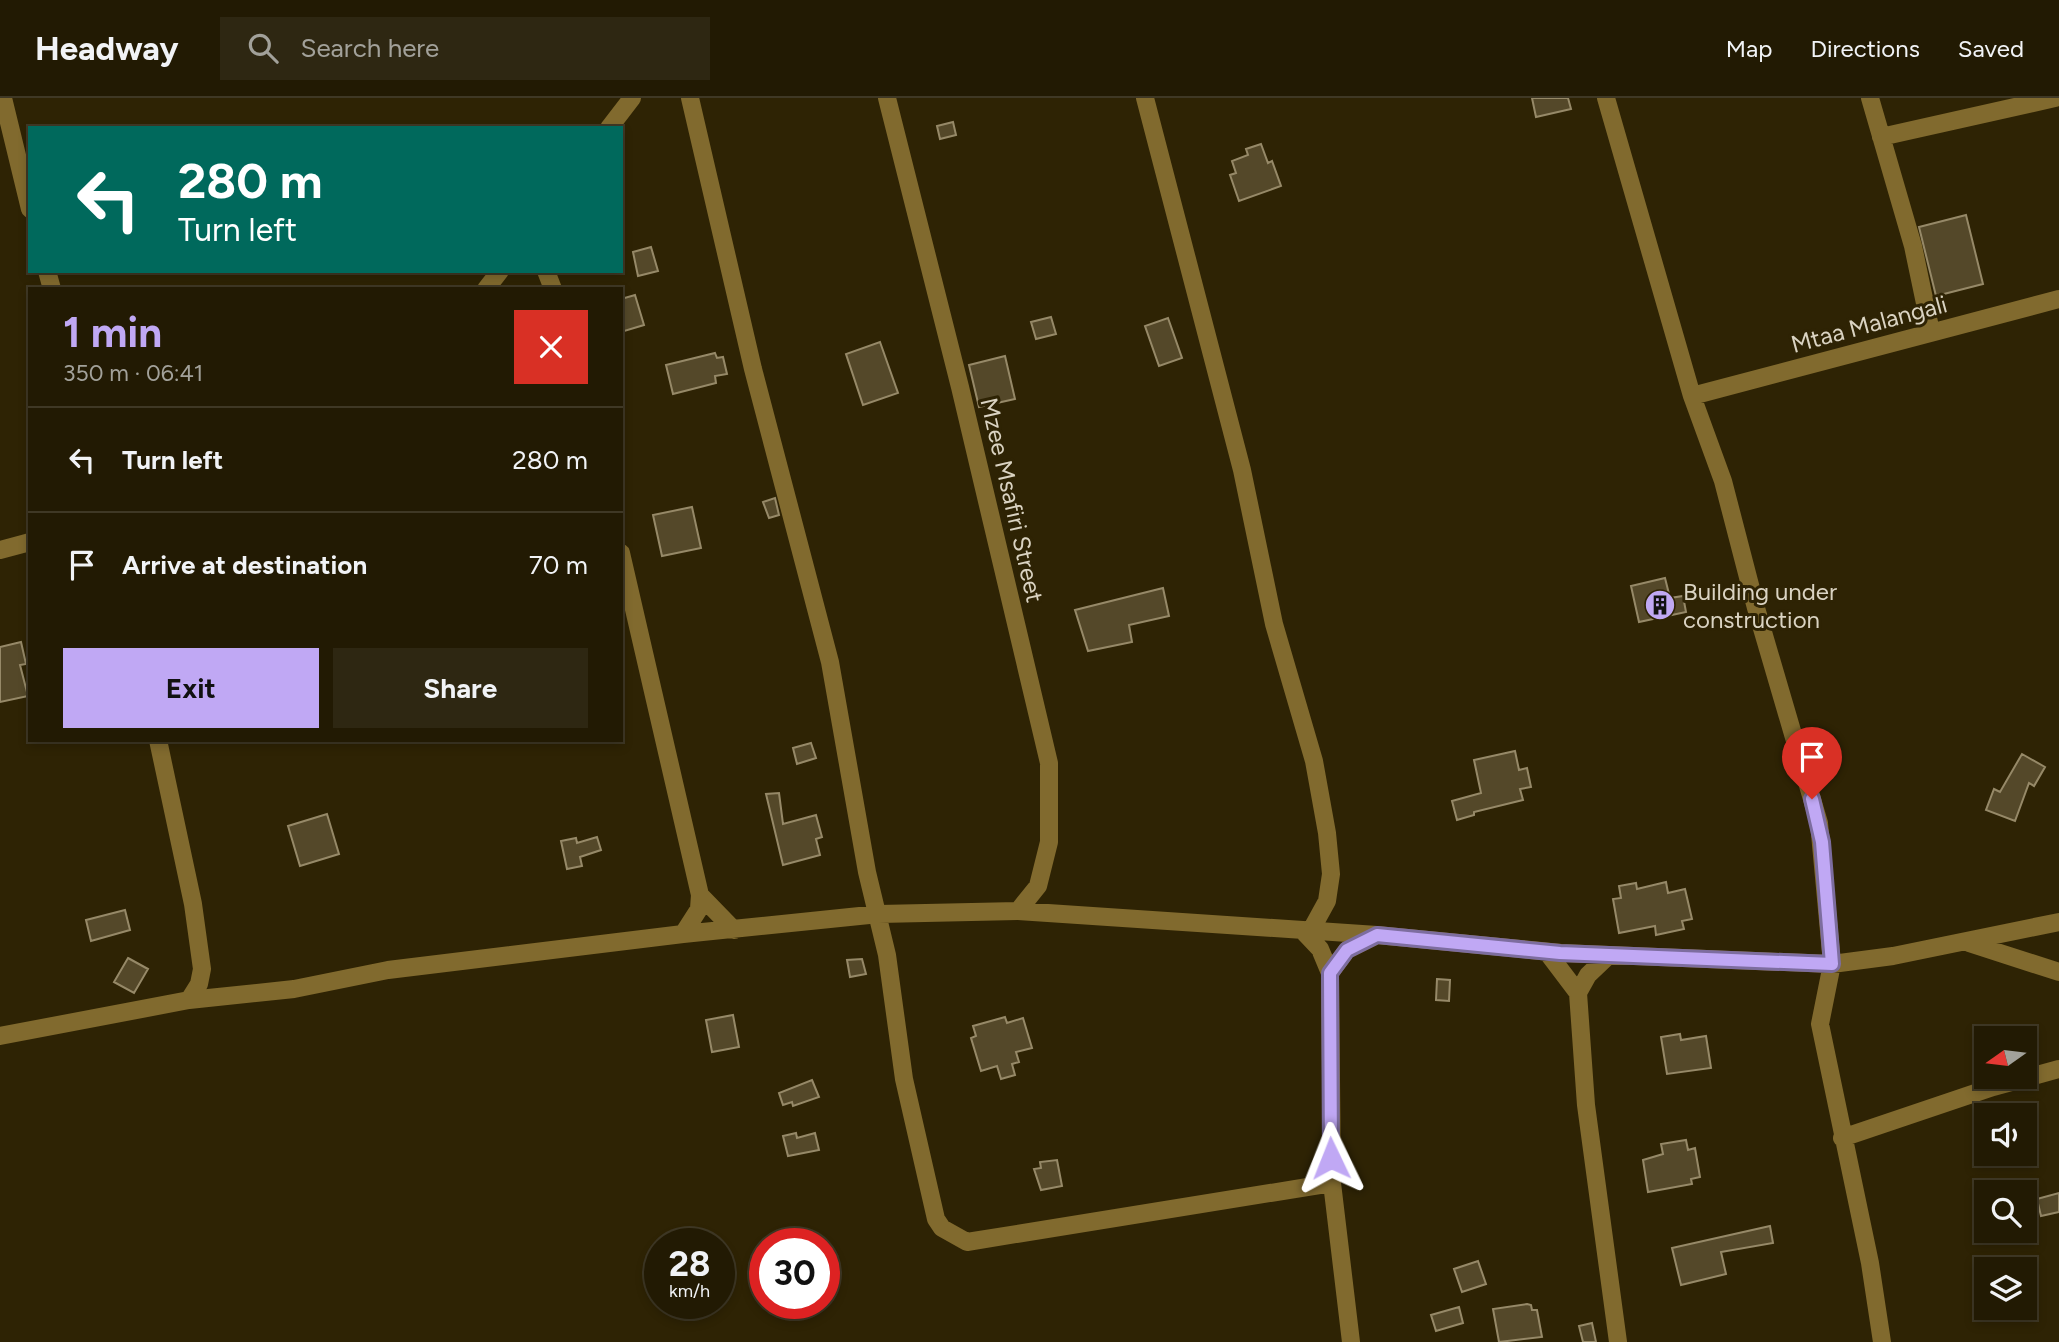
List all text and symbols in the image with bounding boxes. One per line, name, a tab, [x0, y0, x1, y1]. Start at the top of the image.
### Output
search box	[220, 17, 710, 80]
text: Headway	[35, 29, 178, 68]
icon: search	[244, 29, 282, 67]
text: Search here	[300, 32, 439, 64]
text: Map	[1726, 34, 1772, 63]
text: Directions	[1810, 34, 1920, 63]
text: Saved	[1958, 34, 2024, 63]
text: 280 m	[178, 151, 323, 210]
icon: left	[63, 154, 154, 245]
text: Turn left	[178, 211, 297, 249]
street label: Mtaa Malangali	[1788, 289, 1950, 359]
text: 1 min	[63, 307, 162, 358]
button: close	[514, 310, 588, 384]
text: 350 m · 06:41	[63, 359, 203, 387]
street label: Mzee Msafiri Street	[974, 395, 1050, 605]
icon: left	[63, 441, 101, 479]
text: Turn left	[122, 444, 223, 476]
text: 280 m	[512, 444, 588, 476]
icon: arrive	[63, 546, 101, 584]
text: Arrive at destination	[122, 549, 367, 581]
text: 70 m	[529, 549, 588, 581]
place label: Building under construction	[1683, 577, 1837, 634]
building icon: Building under construction	[1643, 588, 1677, 622]
button: Exit	[63, 648, 319, 728]
button: Share	[333, 648, 588, 728]
pin	[1782, 727, 1842, 799]
icon: arrive	[1793, 738, 1831, 776]
north arrow	[1974, 1026, 2037, 1088]
map controls	[1974, 1026, 2037, 1320]
button: sound	[1974, 1103, 2037, 1166]
position arrow	[1294, 1121, 1368, 1195]
button: search	[1974, 1180, 2037, 1243]
speed limit sign: 30	[749, 1228, 840, 1319]
text: 28	[669, 1243, 710, 1285]
button: layers	[1974, 1257, 2037, 1320]
text: km/h	[669, 1280, 710, 1302]

